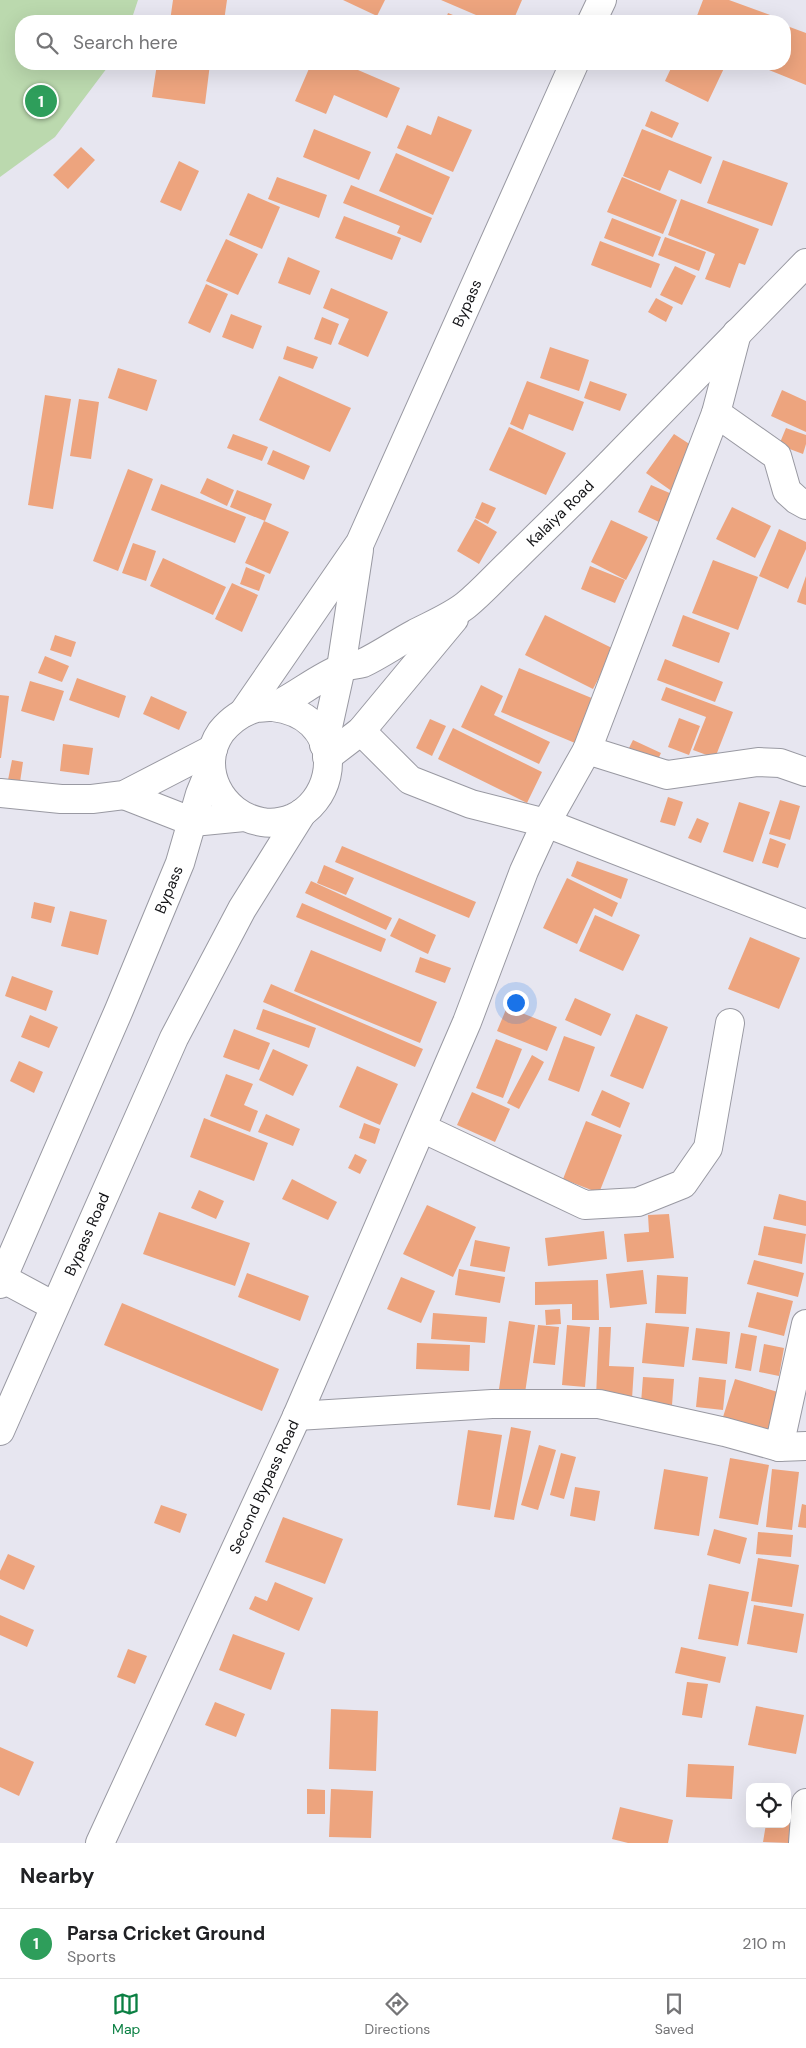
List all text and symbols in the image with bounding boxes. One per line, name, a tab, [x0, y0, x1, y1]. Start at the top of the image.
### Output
search box	[15, 15, 791, 70]
icon: search	[33, 29, 61, 57]
text: Search here	[73, 30, 178, 55]
pin: 1	[25, 82, 57, 120]
street label: Bypass	[448, 276, 486, 330]
street label: Kalaiya Road	[522, 476, 598, 551]
street label: Bypass	[150, 863, 188, 917]
your location	[503, 990, 529, 1016]
street label: Bypass Road	[60, 1190, 114, 1279]
street label: Second Bypass Road	[225, 1417, 304, 1557]
map controls	[746, 1783, 791, 1828]
button: locate	[746, 1783, 791, 1828]
text: Nearby	[20, 1862, 94, 1890]
text: Parsa Cricket Ground	[67, 1921, 265, 1946]
text: 1	[33, 1933, 39, 1954]
text: 210 m	[742, 1933, 786, 1954]
text: Sports	[67, 1946, 116, 1967]
tab: Map	[112, 1990, 140, 2038]
tab: Directions	[365, 1990, 430, 2038]
tab: Saved	[655, 1990, 694, 2038]

